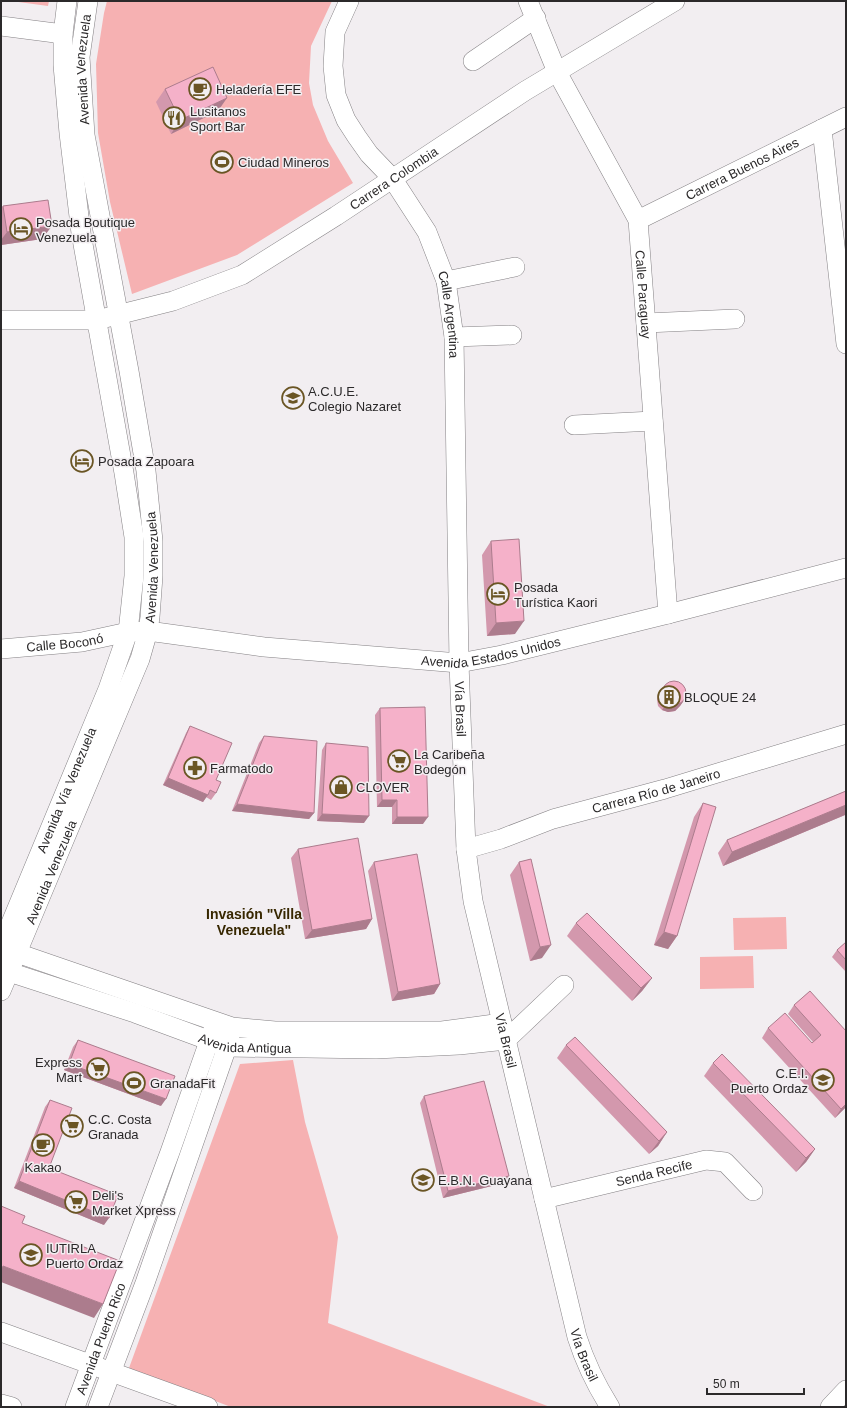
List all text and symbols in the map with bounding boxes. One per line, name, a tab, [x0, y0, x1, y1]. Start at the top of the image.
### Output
street label: Avenida Venezuela	[72, 12, 94, 125]
cafe icon: Heladería EFE	[187, 76, 213, 102]
place label: Heladería EFE	[216, 82, 302, 97]
place label: Lusitanos Sport Bar	[190, 104, 246, 134]
restaurant icon: Lusitanos Sport Bar	[161, 105, 187, 131]
street label: Carrera Buenos Aires	[683, 134, 801, 203]
street label: Carrera Colombia	[347, 143, 441, 213]
sports icon: Ciudad Mineros	[209, 149, 235, 175]
place label: Ciudad Mineros	[238, 155, 330, 170]
place label: Posada Boutique Venezuela	[36, 215, 135, 245]
hotel icon: Posada Boutique Venezuela	[8, 216, 34, 242]
street label: Calle Paraguay	[633, 249, 655, 340]
street label: Calle Argentina	[435, 269, 462, 359]
place label: A.C.U.E. Colegio Nazaret	[308, 384, 402, 414]
school or university icon: A.C.U.E. Colegio Nazaret	[280, 385, 306, 411]
hotel icon: Posada Zapoara	[69, 448, 95, 474]
place label: Posada Zapoara	[98, 454, 195, 469]
street label: Avenida Venezuela	[142, 510, 161, 624]
place label: Posada Turística Kaori	[514, 580, 597, 610]
hotel icon: Posada Turística Kaori	[485, 581, 511, 607]
street label: Calle Boconó	[26, 630, 104, 654]
street label: Avenida Estados Unidos	[421, 633, 562, 671]
street label: Vía Brasil	[452, 681, 469, 737]
building icon: BLOQUE 24	[656, 684, 682, 710]
place label: BLOQUE 24	[684, 690, 756, 705]
street label: Avenida Vía Venezuela	[33, 724, 99, 855]
place label: La Caribeña Bodegón	[414, 747, 486, 777]
supermarket icon: La Caribeña Bodegón	[386, 748, 412, 774]
pharmacy icon: Farmatodo	[182, 755, 208, 781]
place label: Farmatodo	[210, 761, 273, 776]
street label: Carrera Río de Janeiro	[590, 765, 722, 816]
shop icon: CLOVER	[328, 774, 354, 800]
place label: CLOVER	[356, 780, 409, 795]
street label: Avenida Venezuela	[22, 817, 79, 926]
district label: Invasión "Villa Venezuela"	[206, 906, 302, 938]
street label: Vía Brasil	[493, 1012, 520, 1069]
street label: Avenida Antigua	[197, 1030, 292, 1055]
place label: Express Mart	[35, 1055, 82, 1085]
supermarket icon: Express Mart	[85, 1056, 111, 1082]
place label: C.E.I. Puerto Ordaz	[731, 1066, 808, 1096]
school or university icon: C.E.I. Puerto Ordaz	[810, 1067, 836, 1093]
sports icon: GranadaFit	[121, 1070, 147, 1096]
place label: GranadaFit	[150, 1076, 215, 1091]
place label: C.C. Costa Granada	[88, 1112, 152, 1142]
supermarket icon: C.C. Costa Granada	[59, 1113, 85, 1139]
cafe icon: Kakao	[30, 1132, 56, 1158]
street label: Senda Recife	[614, 1156, 694, 1189]
place label: Kakao	[25, 1160, 61, 1175]
school or university icon: E.B.N. Guayana	[410, 1167, 436, 1193]
place label: E.B.N. Guayana	[438, 1173, 533, 1188]
place label: Deli's Market Xpress	[92, 1188, 176, 1218]
supermarket icon: Deli's Market Xpress	[63, 1189, 89, 1215]
place label: IUTIRLA Puerto Ordaz	[46, 1241, 123, 1271]
school or university icon: IUTIRLA Puerto Ordaz	[18, 1242, 44, 1268]
street label: Avenida Puerto Rico	[73, 1281, 128, 1397]
street label: Vía Brasil	[568, 1327, 602, 1384]
scale bar	[707, 1370, 804, 1396]
text: 50 m	[713, 1377, 740, 1391]

